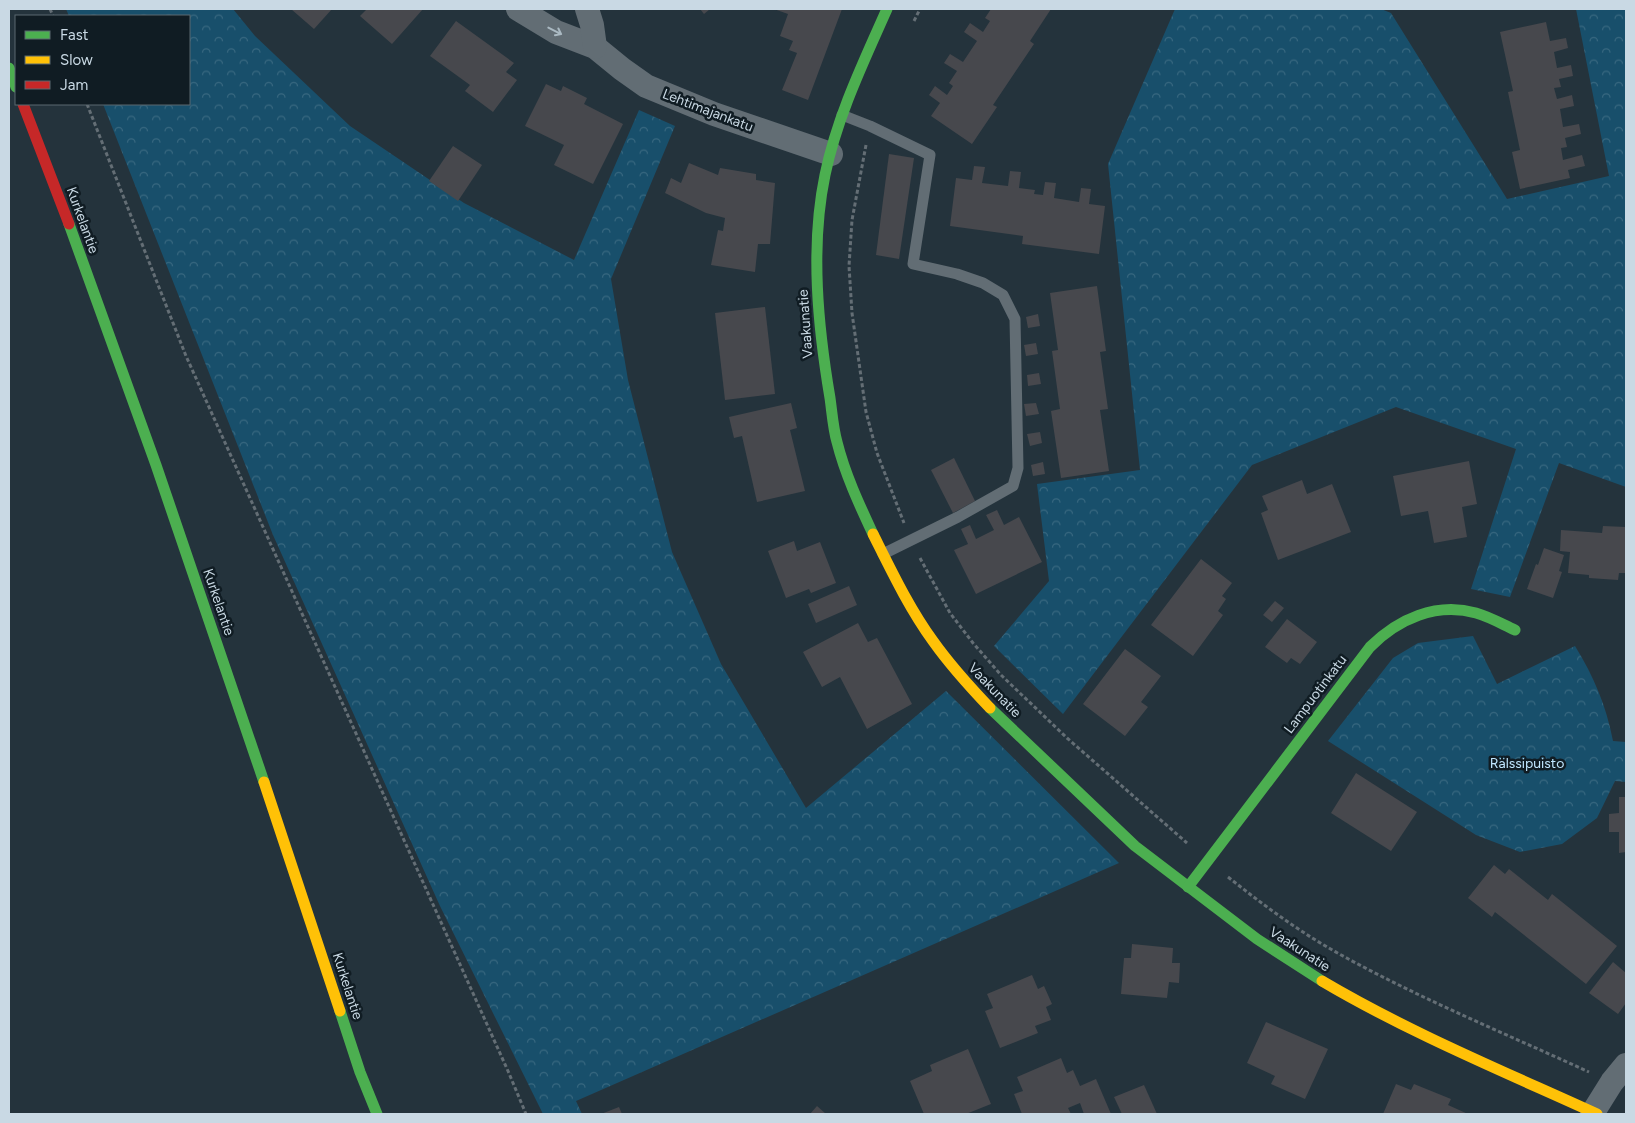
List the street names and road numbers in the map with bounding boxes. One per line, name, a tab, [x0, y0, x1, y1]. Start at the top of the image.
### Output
street label: Lehtimajankatu	[660, 85, 756, 136]
street label: Kurkelantie	[63, 185, 103, 256]
street label: Vaakunatie	[795, 289, 816, 359]
street label: Kurkelantie	[199, 567, 238, 638]
street label: Lampuotinkatu	[1280, 652, 1350, 737]
street label: Vaakunatie	[965, 660, 1025, 721]
street label: Vaakunatie	[1266, 923, 1334, 976]
street label: Kurkelantie	[329, 950, 366, 1022]

